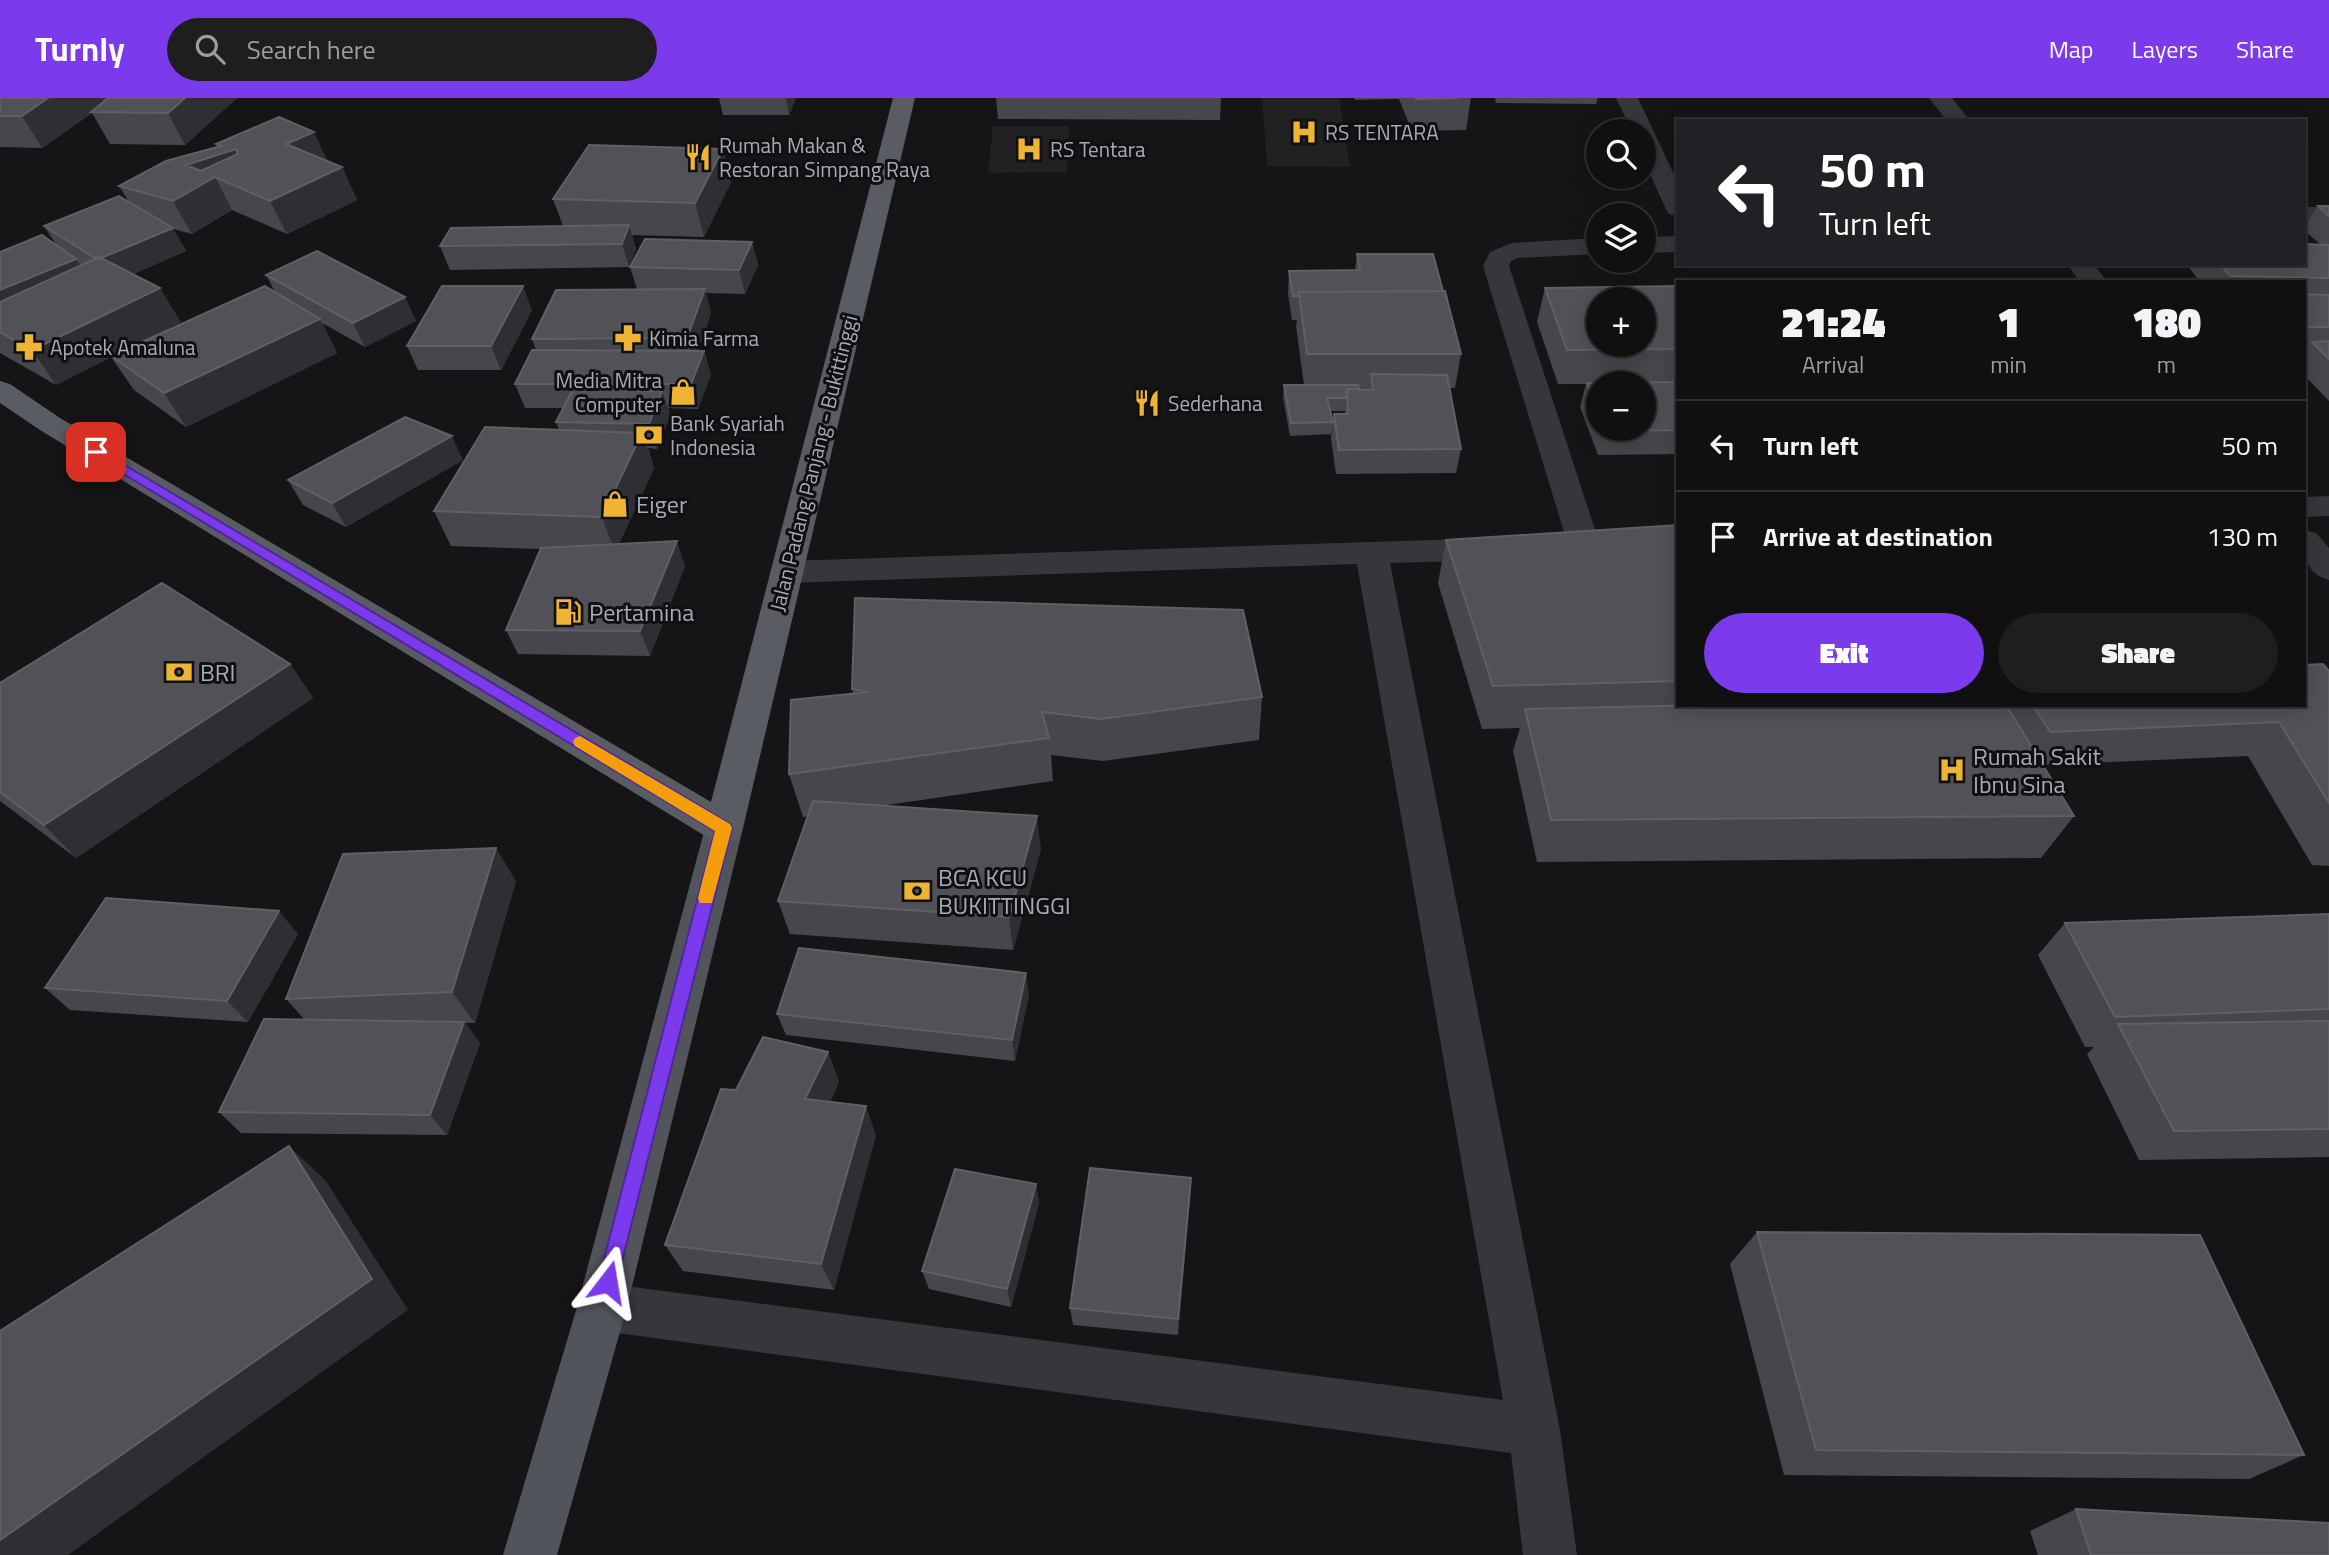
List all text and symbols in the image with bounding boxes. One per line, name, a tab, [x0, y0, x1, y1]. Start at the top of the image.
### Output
search box	[167, 18, 657, 81]
text: Turnly	[35, 24, 125, 74]
icon: search	[191, 30, 229, 68]
text: Search here	[247, 30, 376, 69]
text: Map	[2049, 31, 2094, 67]
text: Layers	[2132, 31, 2198, 67]
text: Share	[2236, 31, 2294, 67]
place label: RS TENTARA	[1325, 116, 1439, 148]
hospital icon: RS TENTARA	[1289, 117, 1319, 147]
map controls	[1586, 119, 1656, 441]
button: search	[1586, 119, 1656, 189]
place label: Rumah Makan & Restoran Simpang Raya	[719, 129, 930, 185]
text: 50 m	[1819, 131, 1926, 206]
place label: RS Tentara	[1050, 133, 1146, 165]
hospital icon: RS Tentara	[1014, 134, 1044, 164]
restaurant icon: Rumah Makan & Restoran Simpang Raya	[683, 142, 713, 172]
icon: left	[1704, 147, 1795, 238]
text: Turn left	[1819, 199, 1931, 247]
button: layers	[1586, 203, 1656, 273]
button: +	[1586, 287, 1656, 357]
text: 21:24	[1781, 289, 1885, 353]
text: 1	[1997, 289, 2020, 353]
text: 180	[2132, 289, 2201, 353]
street label: Jalan Padang Panjang - Bukittinggi	[761, 311, 865, 615]
place label: Kimia Farma	[649, 322, 760, 354]
pharmacy icon: Kimia Farma	[613, 323, 643, 353]
place label: Apotek Amaluna	[50, 331, 196, 363]
pharmacy icon: Apotek Amaluna	[14, 332, 44, 362]
text: Arrival	[1802, 347, 1864, 382]
text: min	[1990, 347, 2027, 382]
text: m	[2157, 347, 2176, 382]
place label: Media Mitra Computer	[556, 364, 662, 420]
button: −	[1586, 371, 1656, 441]
shop icon: Media Mitra Computer	[668, 377, 698, 407]
place label: Sederhana	[1168, 387, 1263, 419]
restaurant icon: Sederhana	[1132, 388, 1162, 418]
place label: Bank Syariah Indonesia	[670, 407, 785, 463]
bank icon: Bank Syariah Indonesia	[634, 420, 664, 450]
pin	[66, 422, 126, 482]
text: Turn left	[1763, 426, 1858, 465]
text: 50 m	[2221, 426, 2278, 465]
icon: left	[1704, 427, 1742, 465]
icon: arrive	[77, 433, 115, 471]
place label: Eiger	[636, 486, 687, 522]
shop icon: Eiger	[600, 489, 630, 519]
text: Arrive at destination	[1763, 517, 1993, 556]
text: 130 m	[2207, 517, 2278, 556]
icon: arrive	[1704, 518, 1742, 556]
place label: Pertamina	[589, 594, 694, 630]
fuel station icon: Pertamina	[553, 597, 583, 627]
button: Exit	[1704, 613, 1984, 693]
button: Share	[1998, 613, 2278, 693]
place label: BRI	[200, 654, 235, 690]
bank icon: BRI	[164, 657, 194, 687]
place label: Rumah Sakit Ibnu Sina	[1973, 738, 2101, 802]
hospital icon: Rumah Sakit Ibnu Sina	[1937, 755, 1967, 785]
place label: BCA KCU BUKITTINGGI	[938, 859, 1071, 923]
bank icon: BCA KCU BUKITTINGGI	[902, 876, 932, 906]
position arrow	[571, 1245, 645, 1319]

